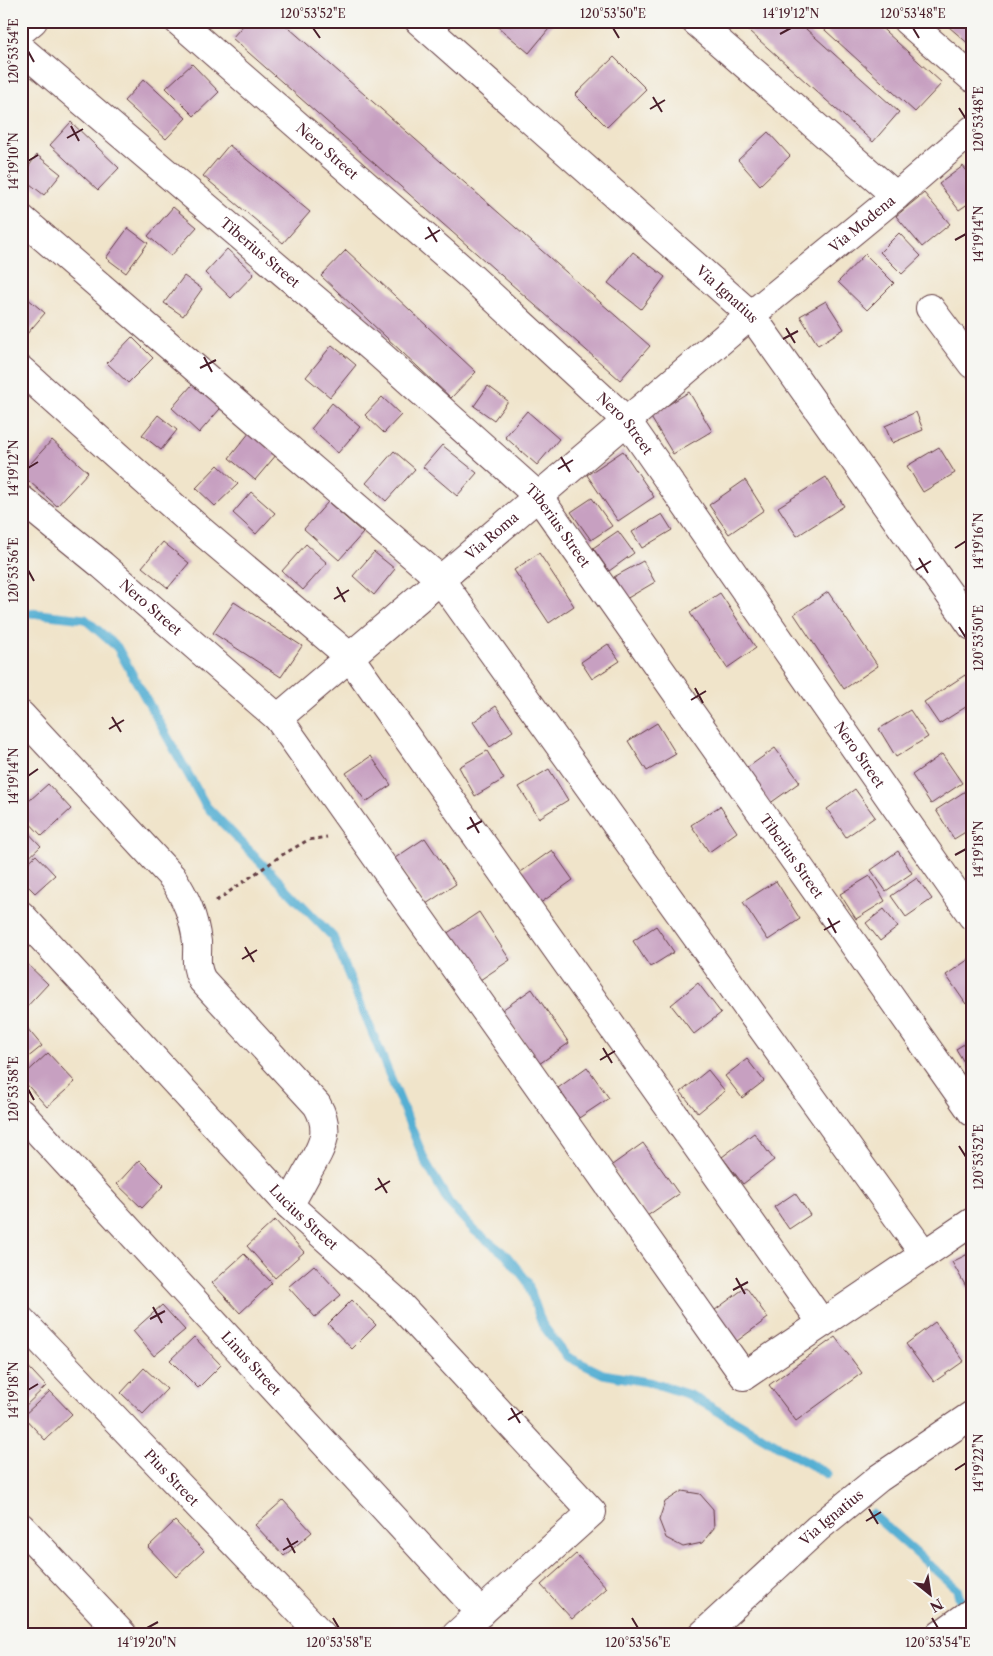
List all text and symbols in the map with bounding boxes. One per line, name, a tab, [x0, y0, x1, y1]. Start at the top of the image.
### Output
text: 120°53'52"E	[280, 6, 346, 21]
text: 120°53'50"E	[580, 6, 646, 21]
text: 14°19'12"N	[763, 6, 819, 21]
text: 120°53'48"E	[880, 6, 946, 21]
text: 120°53'54"E	[6, 18, 21, 84]
text: 120°53'48"E	[971, 86, 986, 152]
street label: Nero Street	[292, 119, 362, 183]
text: 14°19'10"N	[6, 132, 21, 190]
street label: Via Modena	[824, 191, 899, 257]
text: 14°19'14"N	[971, 206, 986, 262]
street label: Tiberius Street	[217, 214, 304, 292]
street label: Via Ignatius	[692, 261, 763, 326]
street label: Nero Street	[593, 389, 657, 458]
text: 14°19'12"N	[6, 440, 21, 496]
street label: Tiberius Street	[522, 480, 594, 571]
street label: Via Roma	[461, 508, 523, 564]
text: 14°19'16"N	[971, 513, 986, 569]
text: 120°53'56"E	[6, 537, 21, 603]
street label: Nero Street	[116, 575, 186, 639]
text: 120°53'50"E	[971, 605, 986, 671]
street label: Nero Street	[830, 718, 889, 791]
text: 14°19'14"N	[6, 748, 21, 804]
street label: Tiberius Street	[756, 810, 828, 902]
text: 14°19'18"N	[971, 820, 986, 878]
text: 120°53'58"E	[6, 1056, 21, 1122]
text: 120°53'52"E	[971, 1124, 986, 1190]
street label: Lucius Street	[266, 1181, 342, 1254]
street label: Linus Street	[217, 1328, 285, 1399]
text: 14°19'18"N	[6, 1361, 21, 1419]
text: 14°19'22"N	[971, 1434, 986, 1492]
street label: Pius Street	[140, 1445, 203, 1510]
street label: Via Ignatius	[795, 1485, 867, 1550]
north arrow	[906, 1568, 956, 1618]
text: N	[927, 1594, 946, 1616]
text: 14°19'20"N	[117, 1635, 177, 1650]
text: 120°53'58"E	[306, 1635, 372, 1650]
text: 120°53'56"E	[605, 1635, 671, 1650]
text: 120°53'54"E	[905, 1635, 971, 1650]

